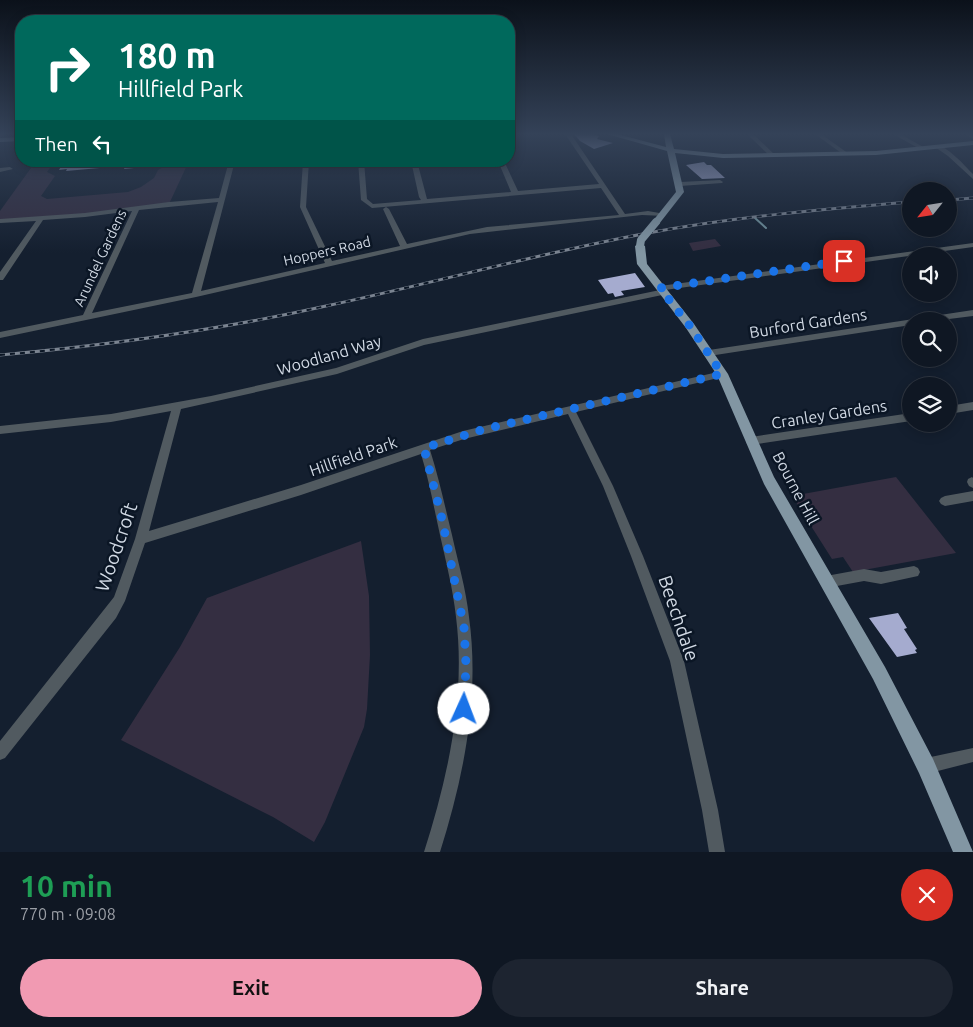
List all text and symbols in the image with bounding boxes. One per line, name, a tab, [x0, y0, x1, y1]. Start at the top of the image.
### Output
icon: right	[35, 35, 100, 100]
text: 180 m	[118, 35, 216, 75]
text: Hillfield Park	[118, 76, 243, 101]
icon: left	[88, 130, 116, 158]
text: Then	[35, 133, 78, 155]
north arrow	[902, 182, 958, 238]
map controls	[902, 182, 957, 432]
street label: Arundel Gardens	[71, 207, 129, 309]
street label: Hoppers Road	[282, 233, 372, 269]
pin	[823, 240, 865, 282]
icon: arrive	[830, 247, 858, 275]
button: sound	[902, 247, 957, 302]
street label: Burford Gardens	[748, 305, 868, 341]
button: search	[902, 312, 957, 367]
street label: Woodland Way	[275, 331, 383, 378]
button: layers	[902, 377, 957, 432]
street label: Cranley Gardens	[770, 396, 888, 432]
street label: Hillfield Park	[307, 433, 399, 479]
street label: Bourne Hill	[769, 449, 823, 527]
street label: Woodcroft	[91, 499, 142, 594]
street label: Beechdale	[654, 572, 704, 664]
position arrow	[437, 682, 489, 734]
text: 10 min	[20, 869, 113, 903]
button: close	[901, 869, 953, 921]
text: 770 m · 09:08	[20, 905, 116, 923]
button: Exit	[20, 959, 482, 1017]
button: Share	[492, 959, 953, 1017]

